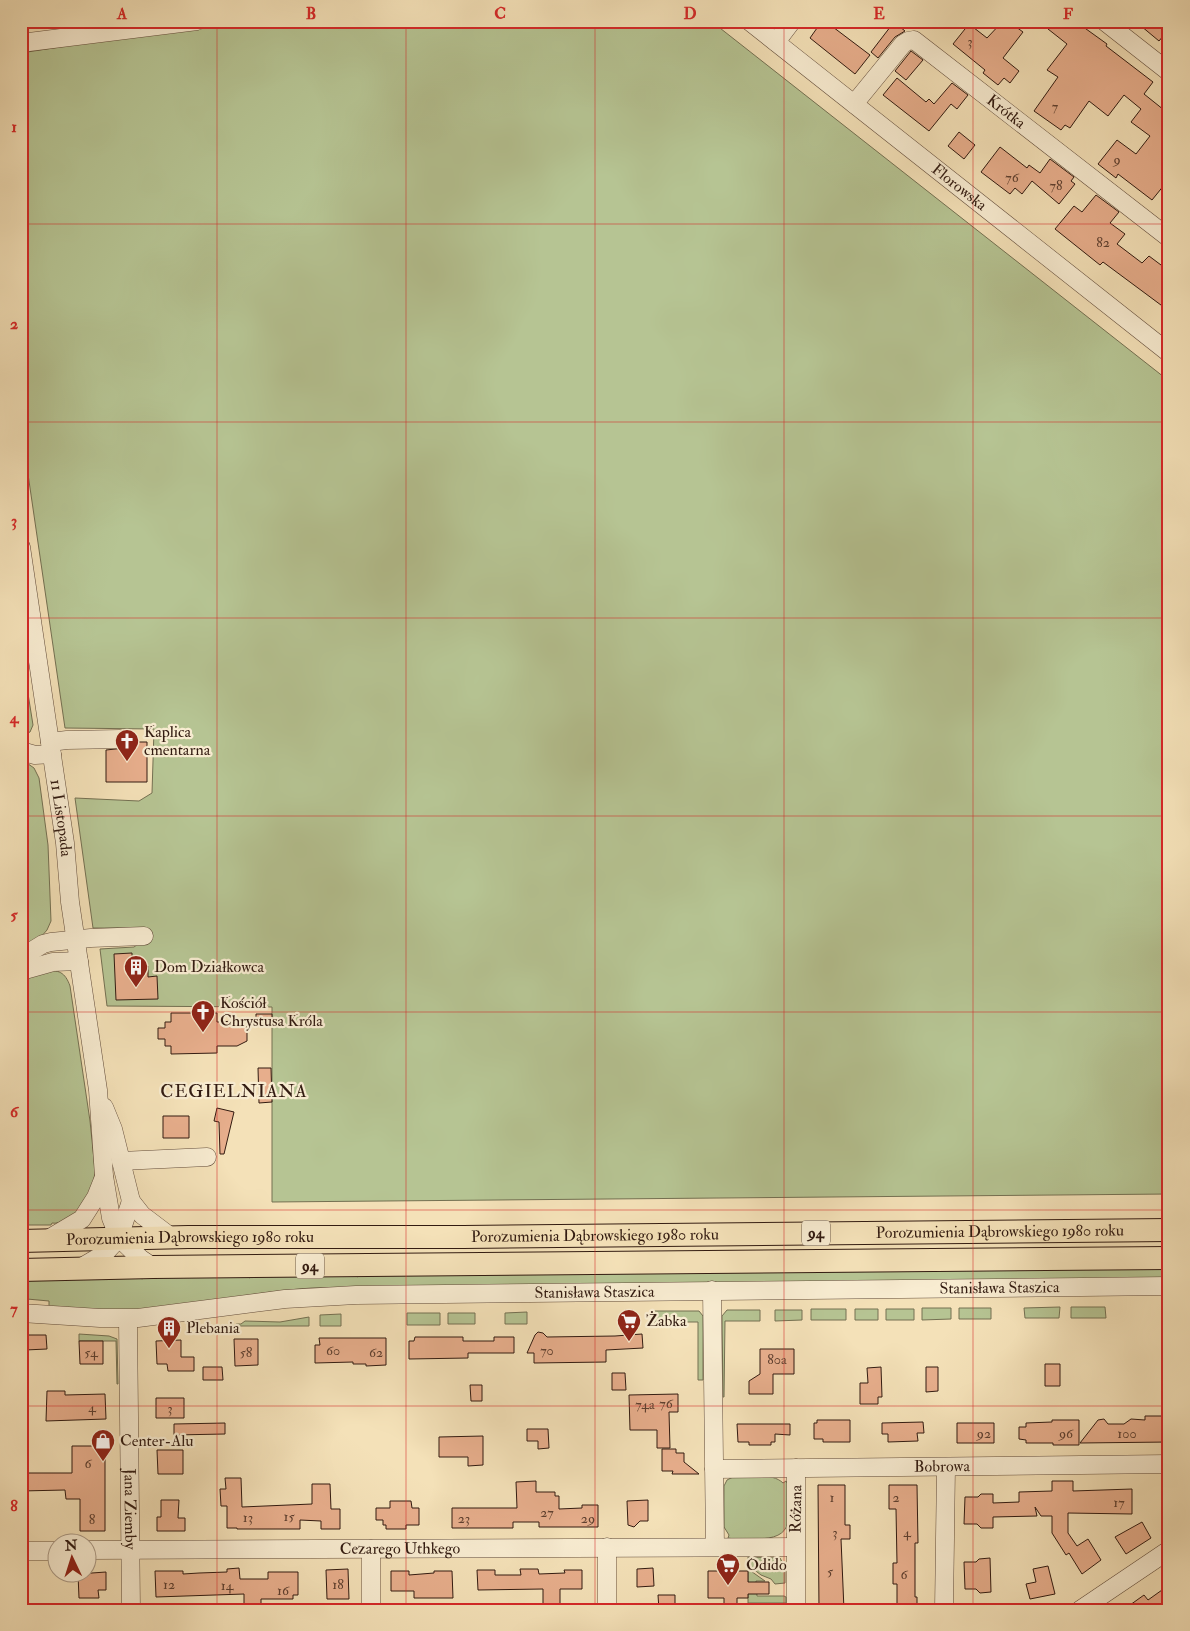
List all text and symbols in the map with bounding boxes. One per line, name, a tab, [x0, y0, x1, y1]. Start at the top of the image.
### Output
text: A	[116, 4, 128, 24]
text: B	[306, 4, 316, 24]
text: C	[494, 4, 506, 24]
text: D	[683, 4, 697, 24]
text: E	[873, 4, 885, 24]
text: F	[1063, 4, 1073, 24]
house number: 3	[967, 33, 973, 50]
street label: Krótka	[983, 90, 1030, 133]
house number: 7	[1052, 98, 1059, 115]
text: 1	[11, 117, 17, 137]
house number: 9	[1112, 151, 1121, 168]
street label: Florowska	[928, 159, 991, 215]
house number: 76	[1005, 169, 1020, 186]
house number: 78	[1050, 177, 1063, 194]
house number: 82	[1096, 234, 1110, 251]
text: 2	[10, 314, 18, 334]
text: 3	[11, 511, 17, 531]
text: 4	[9, 708, 20, 728]
place label: Kaplica cmentarna	[144, 722, 211, 760]
church icon: Kaplica cmentarna	[114, 728, 140, 762]
street label: 11 Listopada	[46, 778, 76, 858]
text: 5	[10, 905, 18, 925]
building icon: Dom Działkowca	[123, 954, 149, 988]
place label: Dom Działkowca	[154, 957, 264, 977]
place label: Kościół Chrystusa Króla	[220, 993, 323, 1031]
church icon: Kościół Chrystusa Króla	[190, 999, 216, 1033]
district label: CEGIELNIANA	[160, 1080, 308, 1103]
text: 6	[10, 1102, 20, 1122]
road number: 94	[802, 1220, 830, 1246]
street label: Porozumienia Dąbrowskiego 1980 roku	[876, 1220, 1124, 1243]
street label: Porozumienia Dąbrowskiego 1980 roku	[471, 1224, 719, 1247]
street label: Porozumienia Dąbrowskiego 1980 roku	[66, 1227, 314, 1250]
road number: 94	[296, 1254, 324, 1278]
street label: Stanisława Staszica	[939, 1277, 1060, 1299]
street label: Stanisława Staszica	[534, 1282, 655, 1303]
text: 7	[10, 1299, 18, 1319]
supermarket icon: Żabka	[616, 1308, 642, 1342]
place label: Żabka	[646, 1310, 687, 1331]
building icon: Plebania	[156, 1315, 182, 1349]
place label: Plebania	[186, 1318, 240, 1338]
house number: 60	[326, 1342, 340, 1359]
house number: 70	[540, 1342, 554, 1359]
house number: 54	[84, 1344, 99, 1361]
house number: 58	[240, 1344, 253, 1361]
house number: 62	[369, 1344, 383, 1361]
house number: 80a	[767, 1351, 787, 1368]
house number: 76	[659, 1395, 674, 1412]
house number: 74a	[635, 1396, 655, 1413]
house number: 4	[88, 1399, 97, 1416]
house number: 3	[167, 1400, 173, 1417]
house number: 92	[976, 1425, 991, 1442]
house number: 96	[1058, 1425, 1074, 1442]
house number: 100	[1117, 1425, 1137, 1442]
shop icon: Center-Alu	[90, 1428, 116, 1462]
place label: Center-Alu	[120, 1431, 194, 1451]
house number: 6	[84, 1455, 92, 1472]
street label: Bobrowa	[914, 1456, 970, 1477]
street label: Jana Ziemby	[119, 1467, 140, 1551]
street label: Różana	[786, 1484, 806, 1533]
house number: 1	[830, 1489, 835, 1506]
house number: 2	[892, 1489, 900, 1506]
house number: 17	[1113, 1494, 1125, 1511]
text: 8	[10, 1496, 18, 1516]
house number: 27	[540, 1504, 554, 1521]
house number: 15	[283, 1508, 295, 1525]
house number: 13	[243, 1509, 253, 1526]
house number: 23	[458, 1510, 470, 1527]
house number: 29	[581, 1510, 595, 1527]
house number: 8	[89, 1511, 96, 1528]
house number: 3	[832, 1524, 838, 1541]
house number: 4	[903, 1524, 912, 1541]
north arrow	[48, 1534, 98, 1584]
text: N	[63, 1537, 78, 1555]
street label: Cezarego Uthkego	[340, 1538, 461, 1559]
supermarket icon: Odido	[715, 1552, 741, 1586]
place label: Odido	[746, 1555, 787, 1575]
house number: 5	[827, 1563, 834, 1580]
house number: 6	[900, 1566, 908, 1583]
house number: 12	[163, 1576, 175, 1593]
house number: 18	[332, 1576, 344, 1593]
house number: 14	[221, 1577, 235, 1594]
house number: 16	[277, 1582, 290, 1599]

